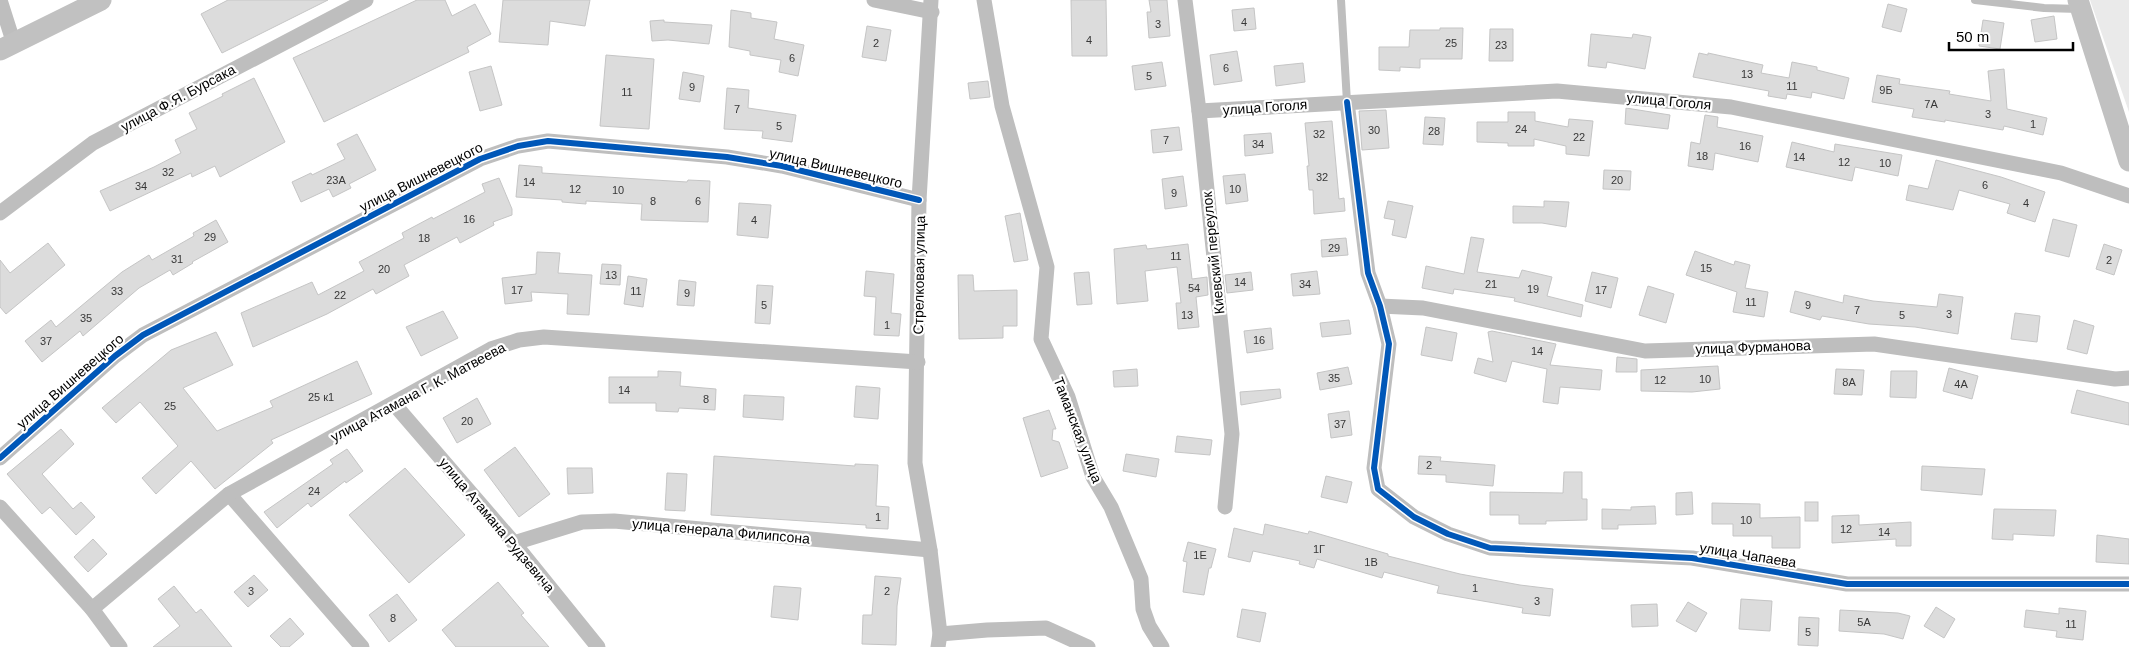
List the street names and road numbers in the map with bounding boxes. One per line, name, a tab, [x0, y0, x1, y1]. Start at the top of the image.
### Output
street label: улица Ф.Я. Бурсака	[118, 61, 238, 135]
street label: улица Гоголя	[1626, 89, 1712, 113]
street label: улица Гоголя	[1222, 96, 1308, 118]
street label: улица Вишневецкого	[357, 139, 485, 215]
street label: улица Вишневецкого	[768, 145, 904, 191]
street label: Киевский переулок	[1199, 190, 1227, 315]
street label: Стрелковая улица	[910, 215, 928, 335]
street label: улица Вишневецкого	[13, 330, 127, 432]
street label: улица Фурманова	[1695, 337, 1811, 357]
street label: улица Атамана Г. К. Матвеева	[328, 339, 508, 445]
street label: Таманская улица	[1050, 375, 1106, 485]
street label: улица Атамана Рудзевича	[436, 454, 558, 596]
street label: улица генерала Филипсона	[631, 515, 811, 547]
street label: улица Чапаева	[1698, 539, 1798, 571]

